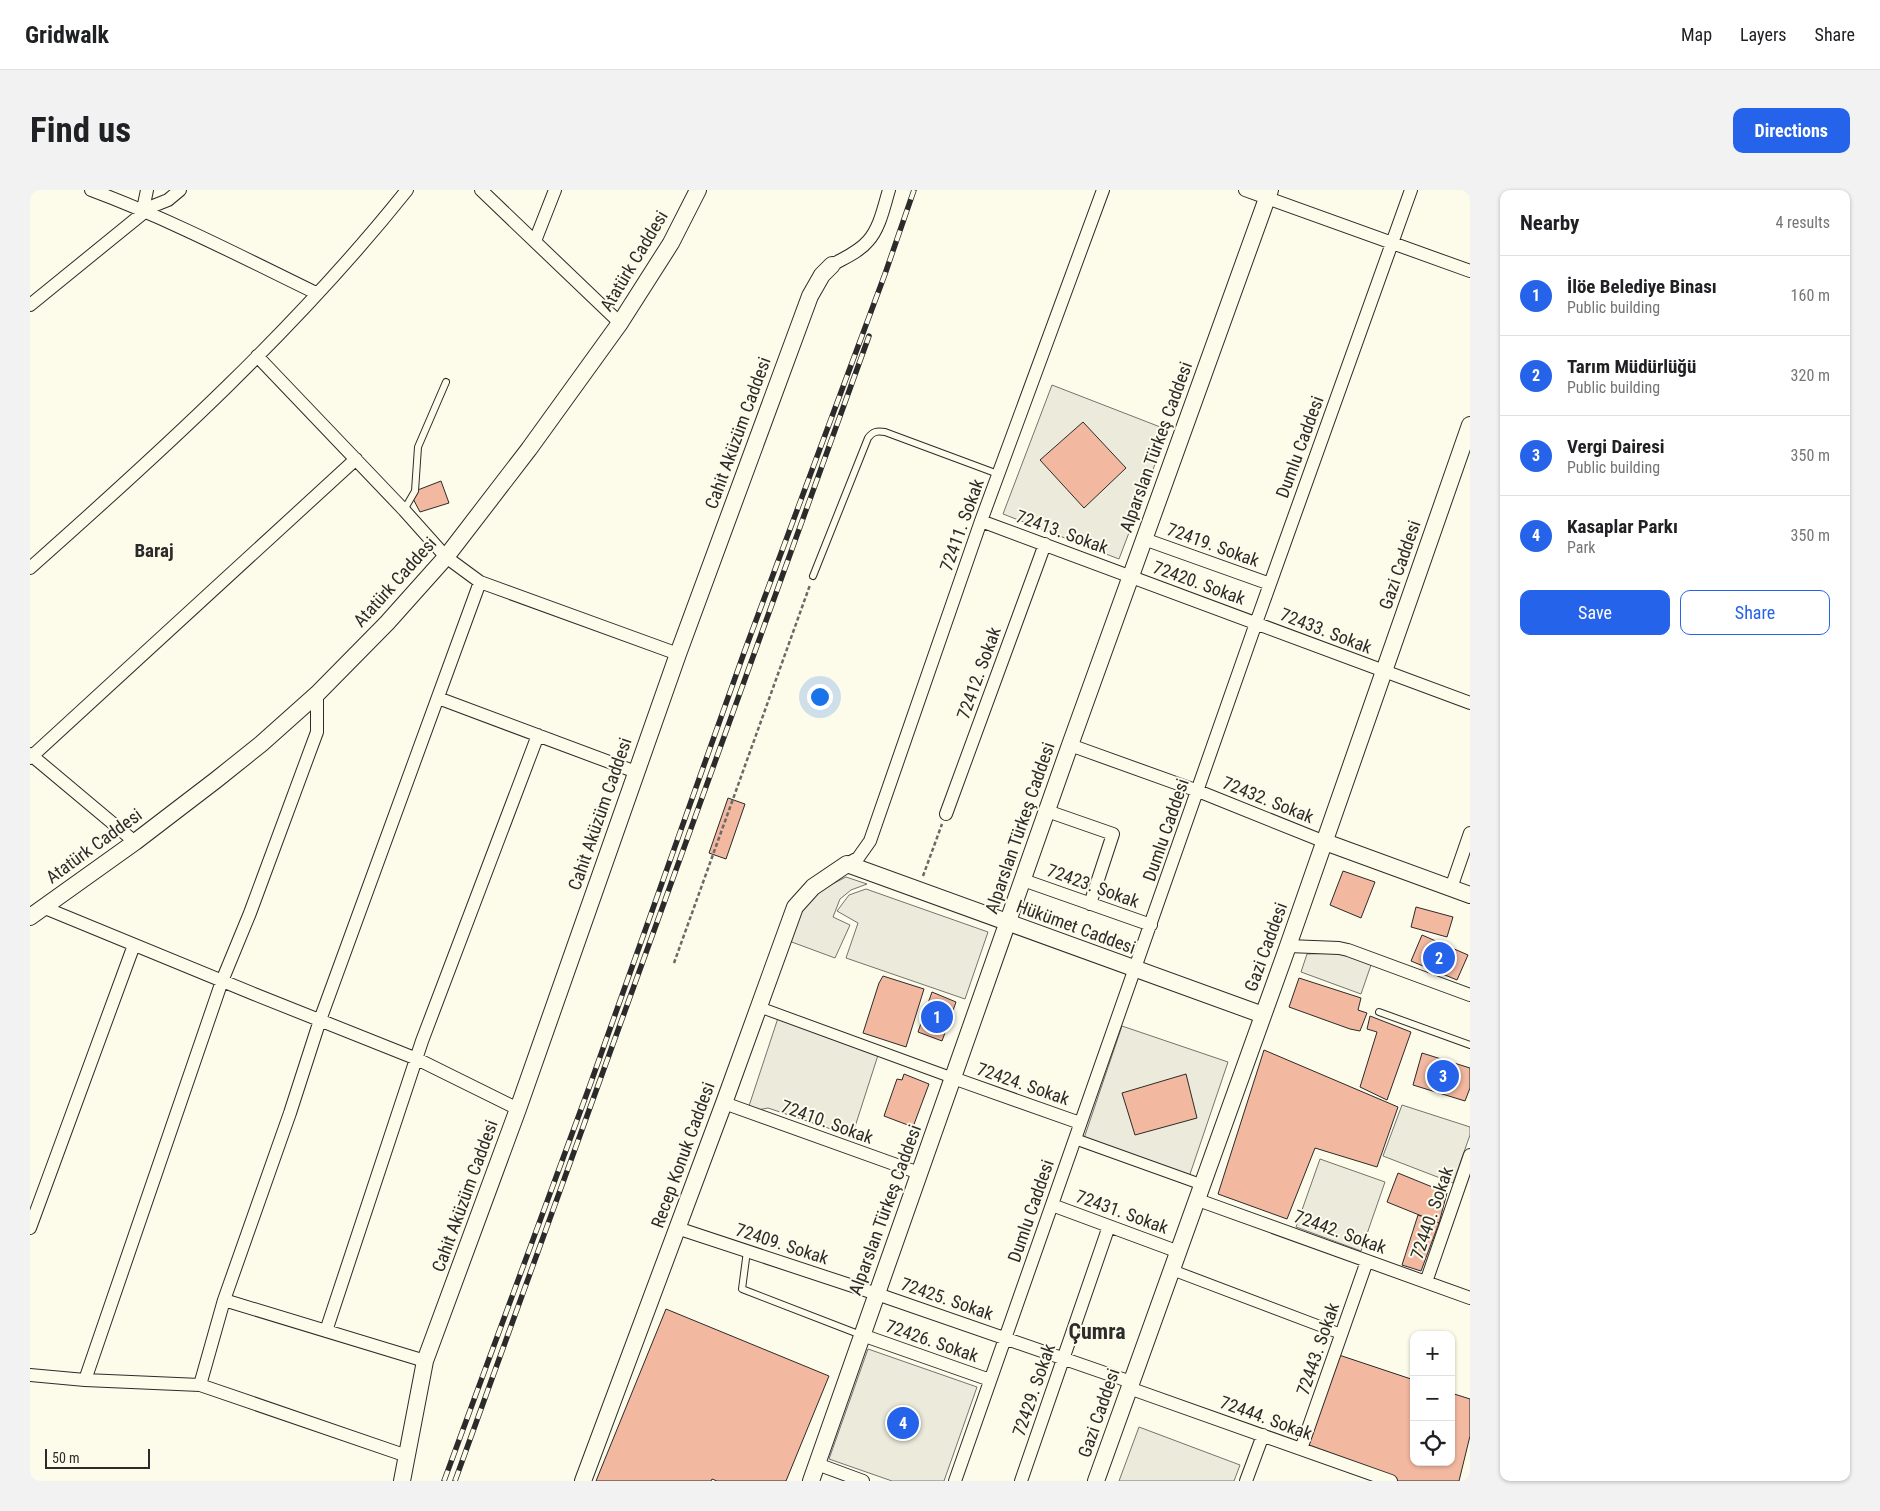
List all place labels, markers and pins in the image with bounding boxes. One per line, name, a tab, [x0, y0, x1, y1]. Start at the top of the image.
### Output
pin: 2	[1423, 939, 1455, 977]
pin: 1	[921, 998, 953, 1036]
pin: 3	[1427, 1057, 1459, 1095]
pin: 4	[887, 1404, 919, 1442]

